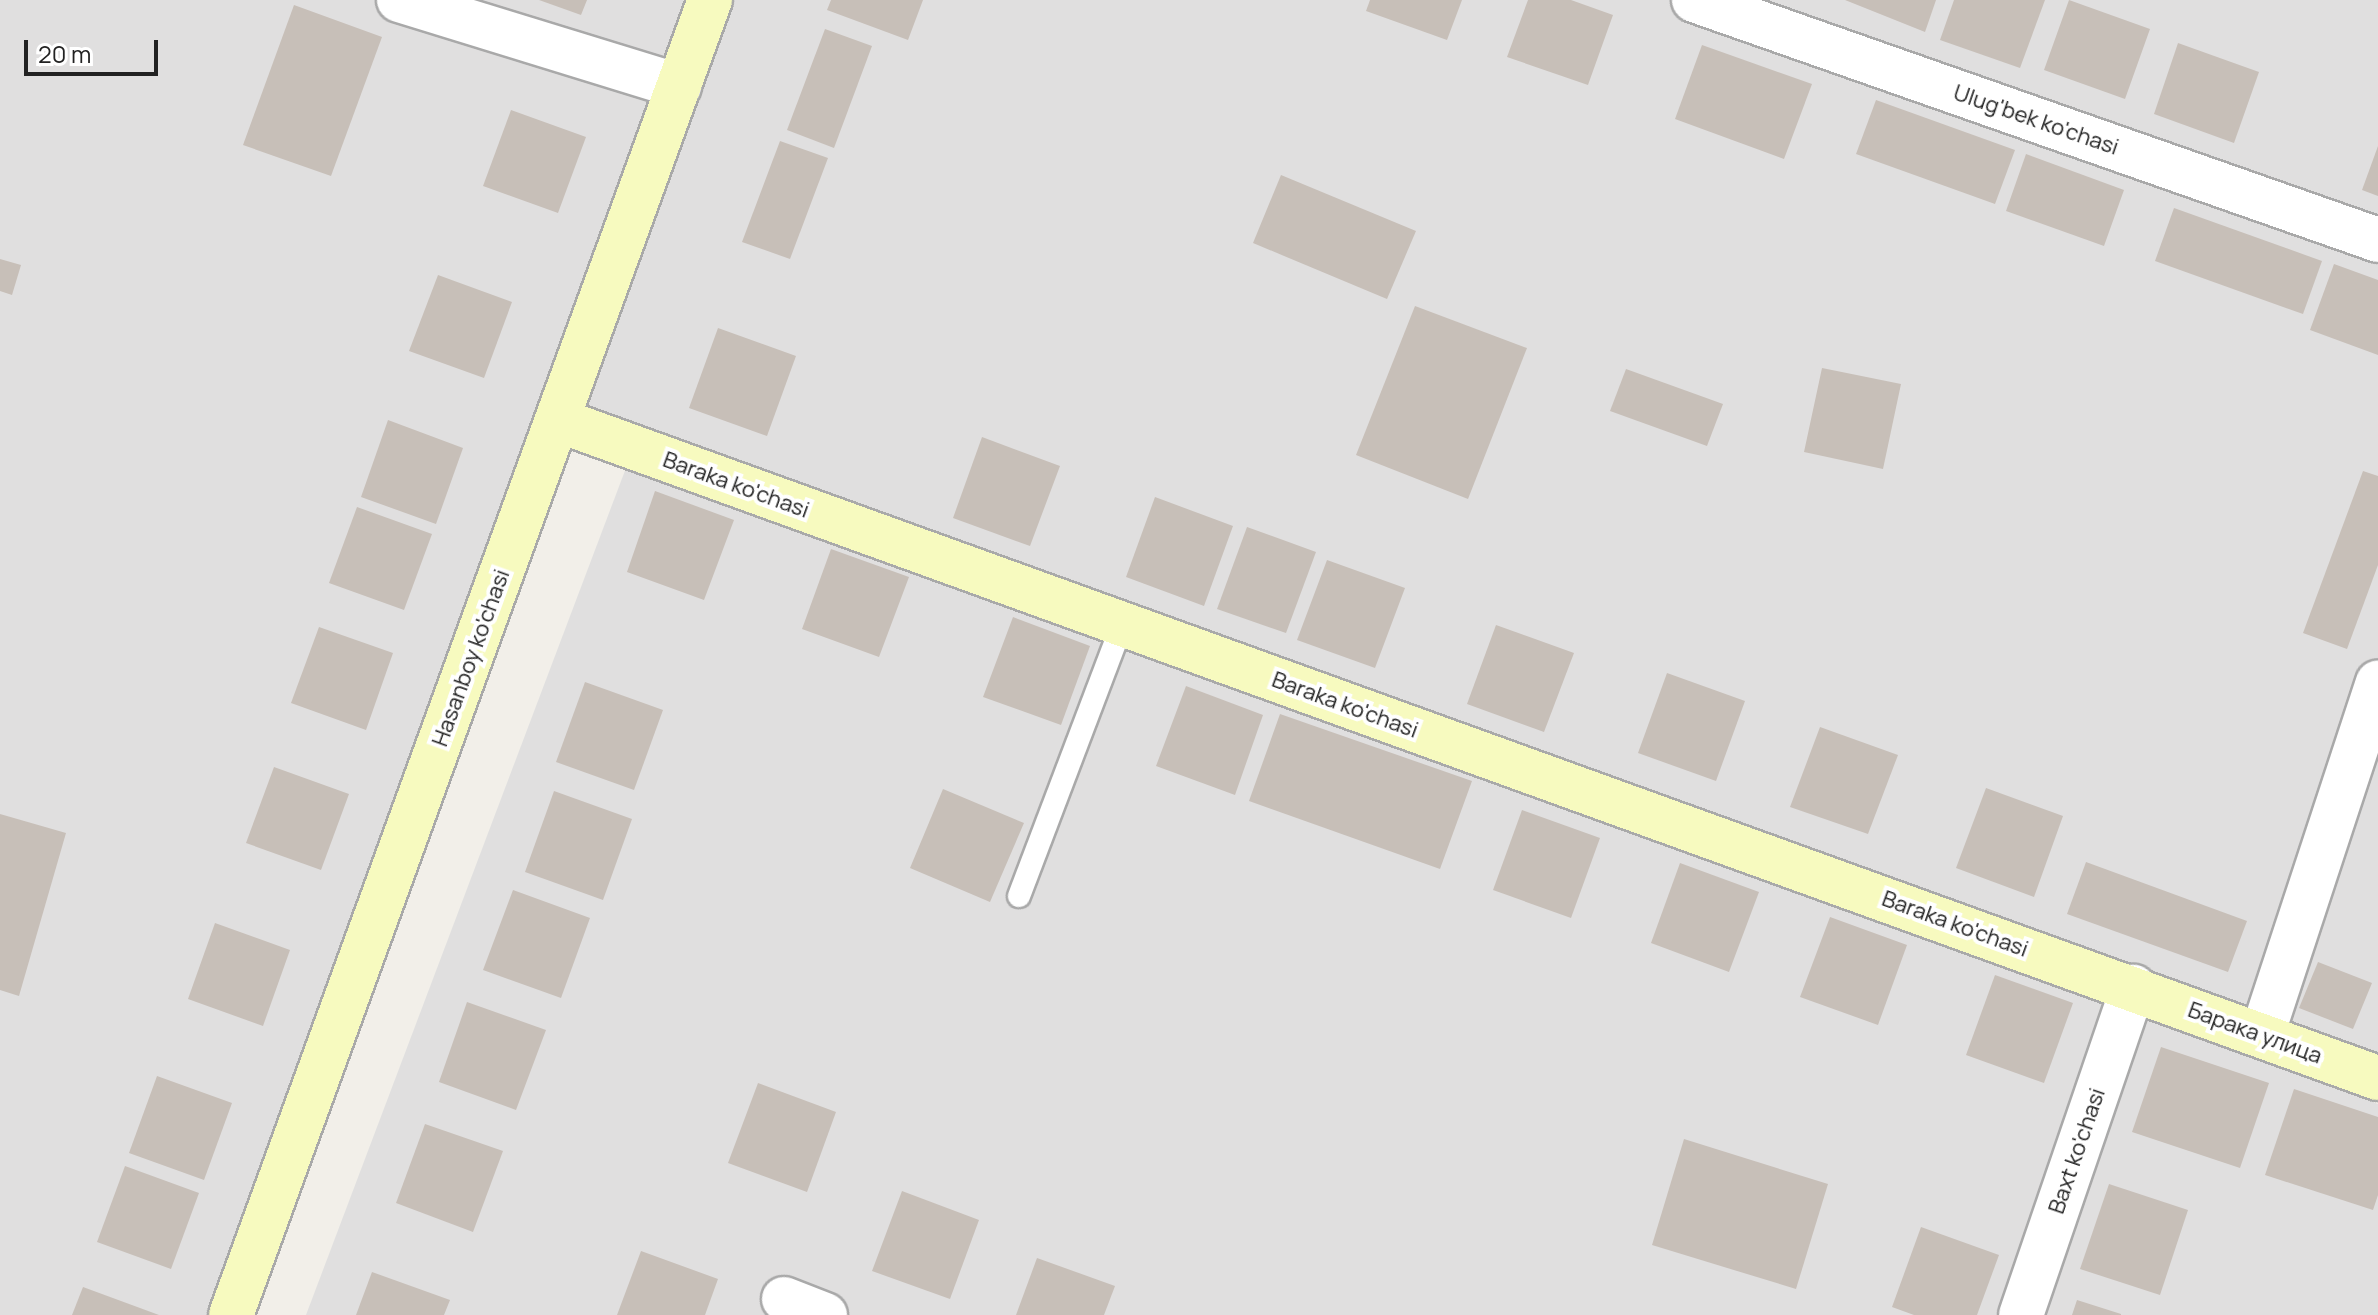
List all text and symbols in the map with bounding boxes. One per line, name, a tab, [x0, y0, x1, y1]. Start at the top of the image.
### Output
scale bar	[28, 24, 162, 74]
text: 20 m	[38, 37, 91, 70]
street label: Ulug'bek ko'chasi	[1950, 79, 2122, 161]
street label: Baraka ko'chasi	[659, 446, 813, 524]
street label: Hasanboy ko'chasi	[427, 566, 515, 750]
street label: Baraka ko'chasi	[1268, 666, 1422, 744]
street label: Baraka ko'chasi	[1878, 885, 2032, 963]
street label: Барака улица	[2185, 997, 2325, 1069]
street label: Baxt ko'chasi	[2043, 1085, 2111, 1217]

